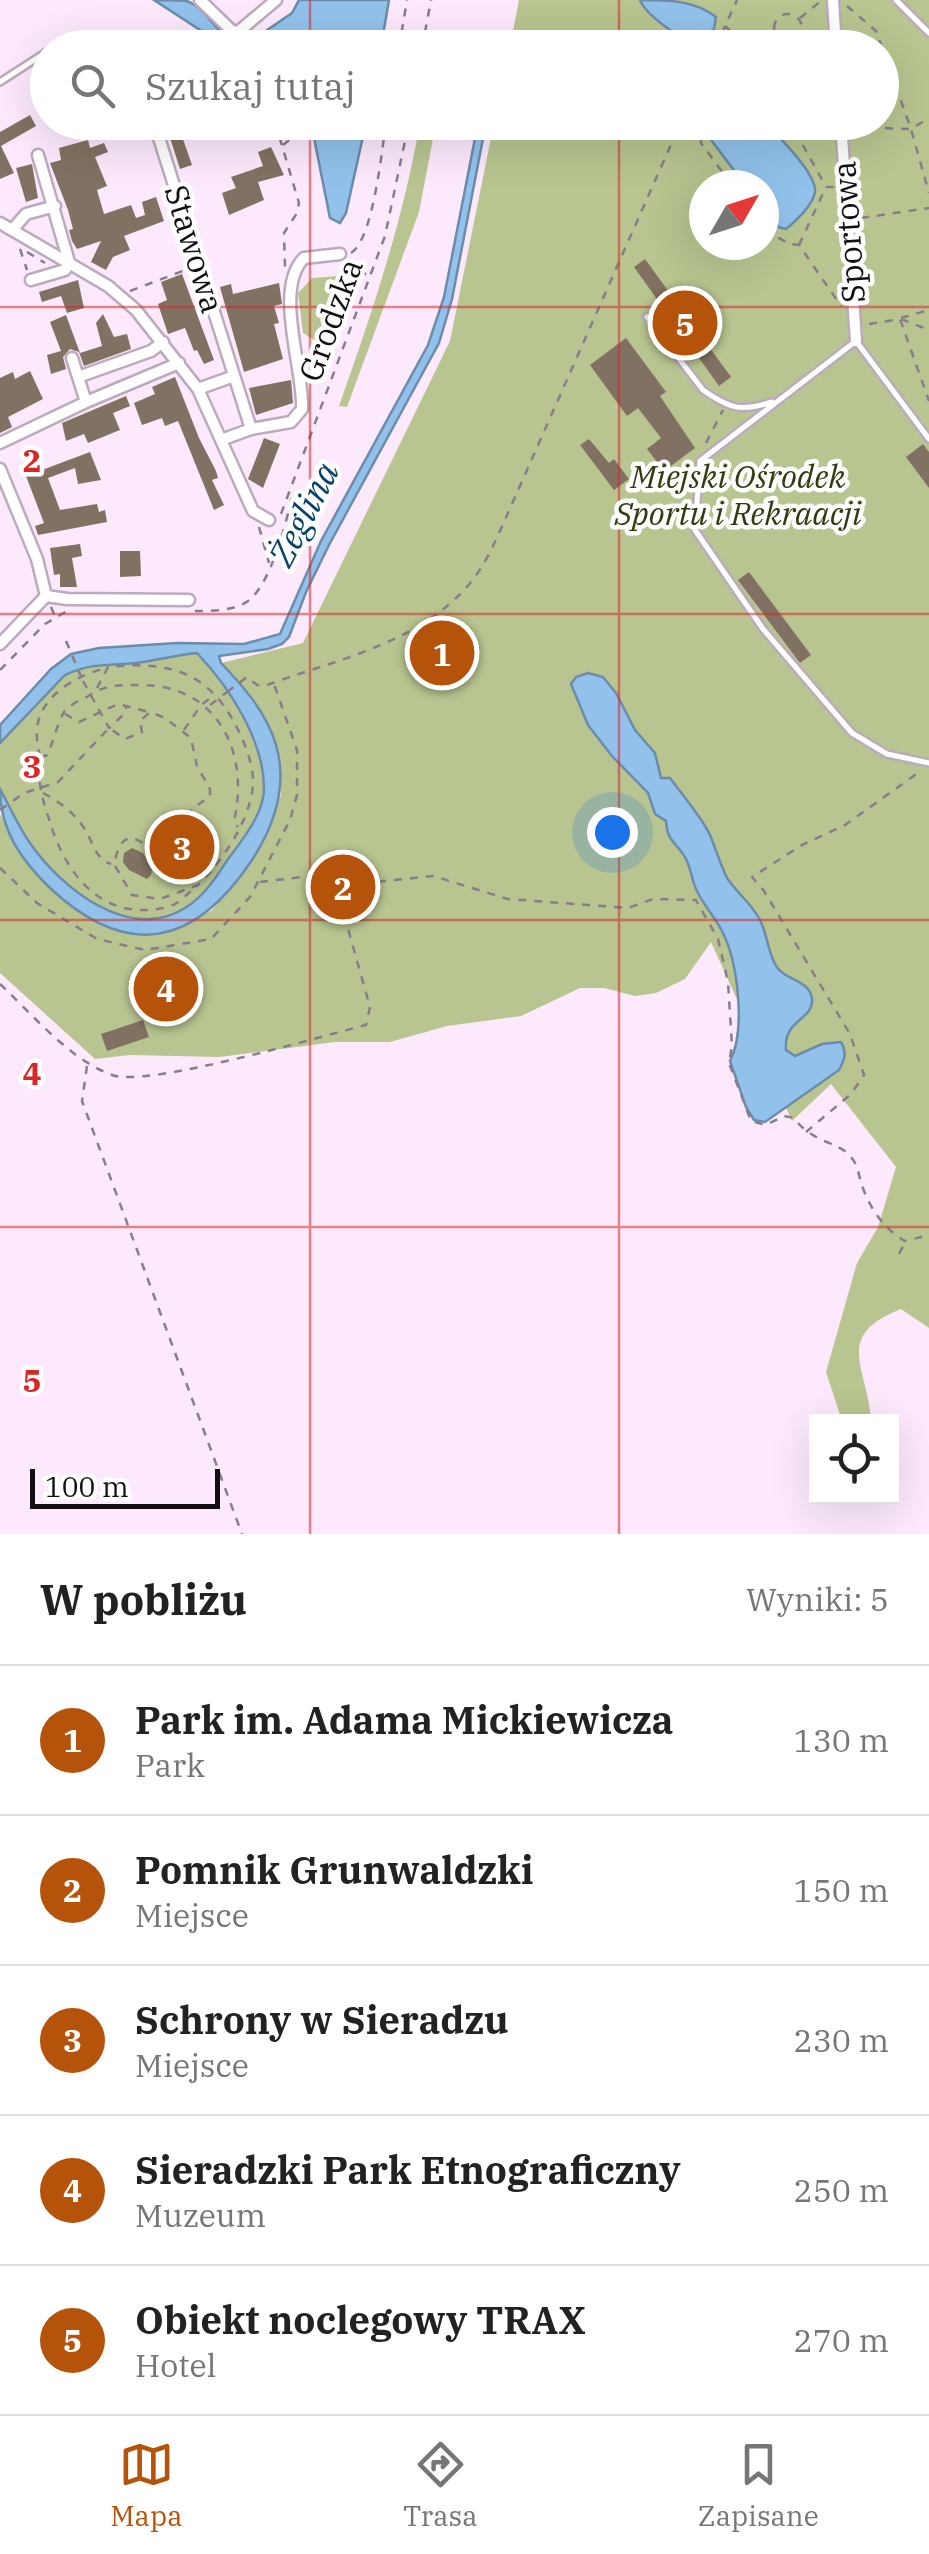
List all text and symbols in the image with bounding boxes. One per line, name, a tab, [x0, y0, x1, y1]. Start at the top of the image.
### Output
search box	[30, 30, 899, 140]
icon: search	[65, 58, 120, 113]
text: Szukaj tutaj	[145, 61, 356, 110]
street label: Sportowa	[822, 160, 874, 305]
north arrow	[689, 170, 779, 260]
street label: Stawowa	[156, 180, 234, 318]
street label: Grodzka	[289, 253, 372, 387]
pin: 5	[652, 286, 718, 360]
text: 2	[22, 439, 42, 481]
water label: Żeglina	[257, 454, 349, 574]
park label: Miejski Ośrodek Sportu i Rekraacji	[613, 455, 862, 534]
pin: 1	[410, 616, 474, 690]
text: 3	[22, 745, 42, 787]
your location	[587, 807, 638, 858]
pin: 3	[150, 810, 214, 884]
pin: 2	[310, 850, 376, 924]
pin: 4	[134, 952, 198, 1026]
text: 4	[22, 1052, 42, 1094]
text: 5	[22, 1359, 42, 1401]
map controls	[809, 1414, 899, 1504]
button: locate	[809, 1414, 899, 1504]
scale bar	[30, 1464, 220, 1508]
text: 100 m	[45, 1468, 129, 1505]
text: W pobliżu	[40, 1572, 247, 1627]
text: Wyniki: 5	[746, 1578, 889, 1620]
text: Park im. Adama Mickiewicza	[135, 1695, 673, 1744]
text: 1	[63, 1719, 82, 1761]
text: 130 m	[793, 1719, 889, 1761]
text: Park	[135, 1744, 205, 1786]
text: Pomnik Grunwaldzki	[135, 1845, 533, 1894]
text: 2	[63, 1869, 82, 1911]
text: 150 m	[793, 1869, 889, 1911]
text: Miejsce	[135, 1894, 249, 1936]
text: Schrony w Sieradzu	[135, 1995, 509, 2044]
text: 3	[63, 2019, 82, 2061]
text: 230 m	[793, 2019, 889, 2061]
text: Miejsce	[135, 2044, 249, 2086]
text: Sieradzki Park Etnograficzny	[135, 2145, 681, 2194]
text: 4	[63, 2169, 82, 2211]
text: 250 m	[793, 2169, 889, 2211]
text: Muzeum	[135, 2194, 266, 2236]
text: Obiekt noclegowy TRAX	[135, 2295, 586, 2344]
text: 5	[63, 2319, 82, 2361]
text: 270 m	[793, 2319, 889, 2361]
text: Hotel	[135, 2344, 216, 2386]
tab: Mapa	[110, 2437, 183, 2534]
tab: Trasa	[403, 2437, 477, 2534]
tab: Zapisane	[698, 2437, 819, 2534]

